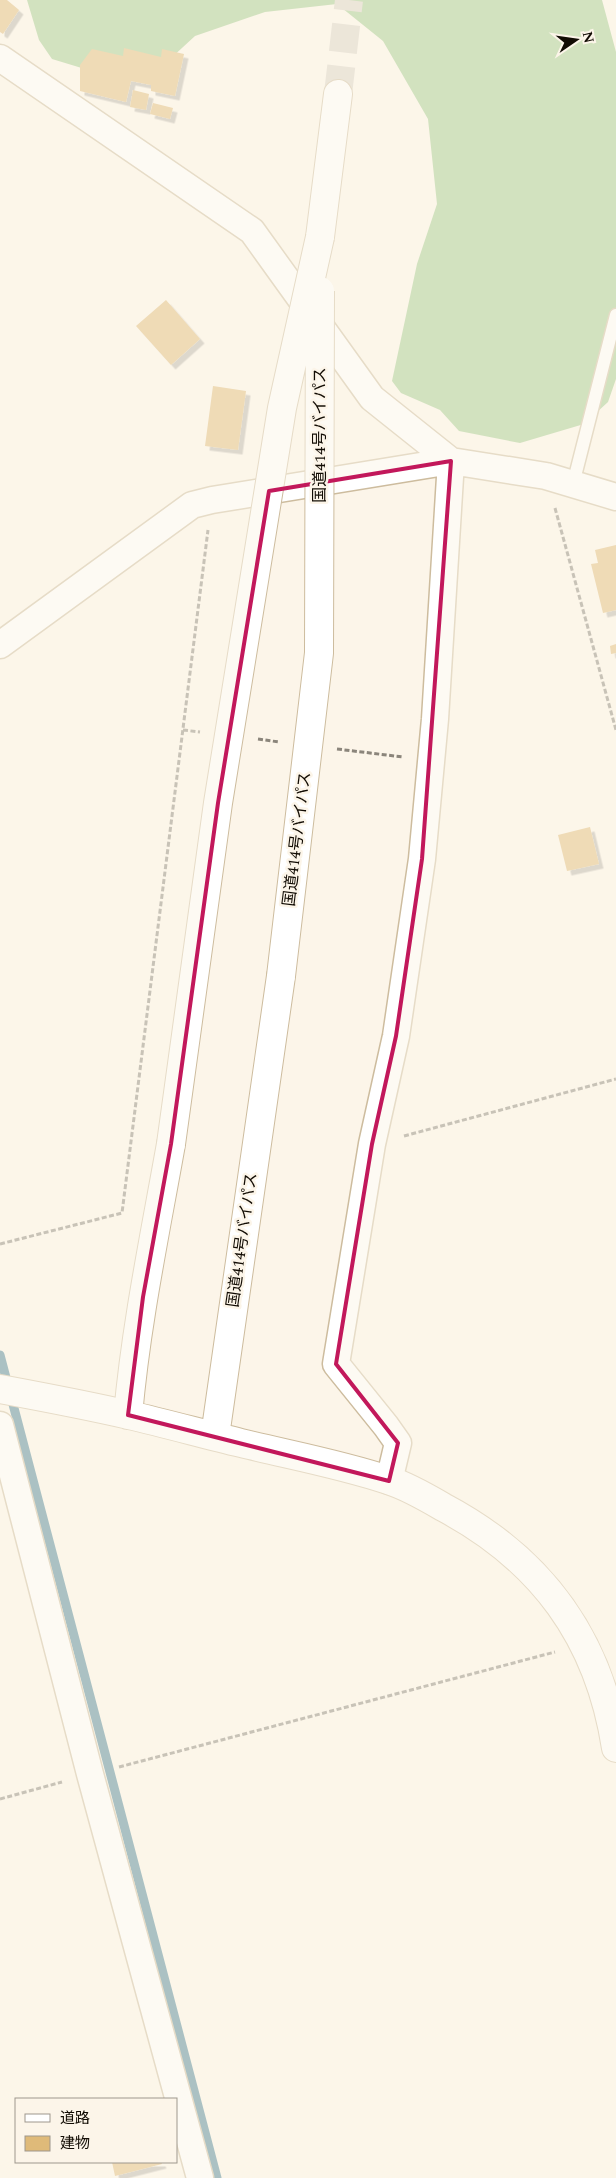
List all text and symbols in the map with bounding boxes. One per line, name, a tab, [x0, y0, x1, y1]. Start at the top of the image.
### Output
north arrow	[551, 15, 601, 65]
text: N	[577, 29, 600, 45]
street label: 国道414号バイパス	[308, 367, 332, 503]
street label: 国道414号バイパス	[277, 770, 317, 908]
street label: 国道414号バイパス	[221, 1171, 263, 1309]
legend	[15, 2098, 178, 2163]
text: 道路	[60, 2107, 90, 2130]
text: 建物	[60, 2132, 90, 2155]

